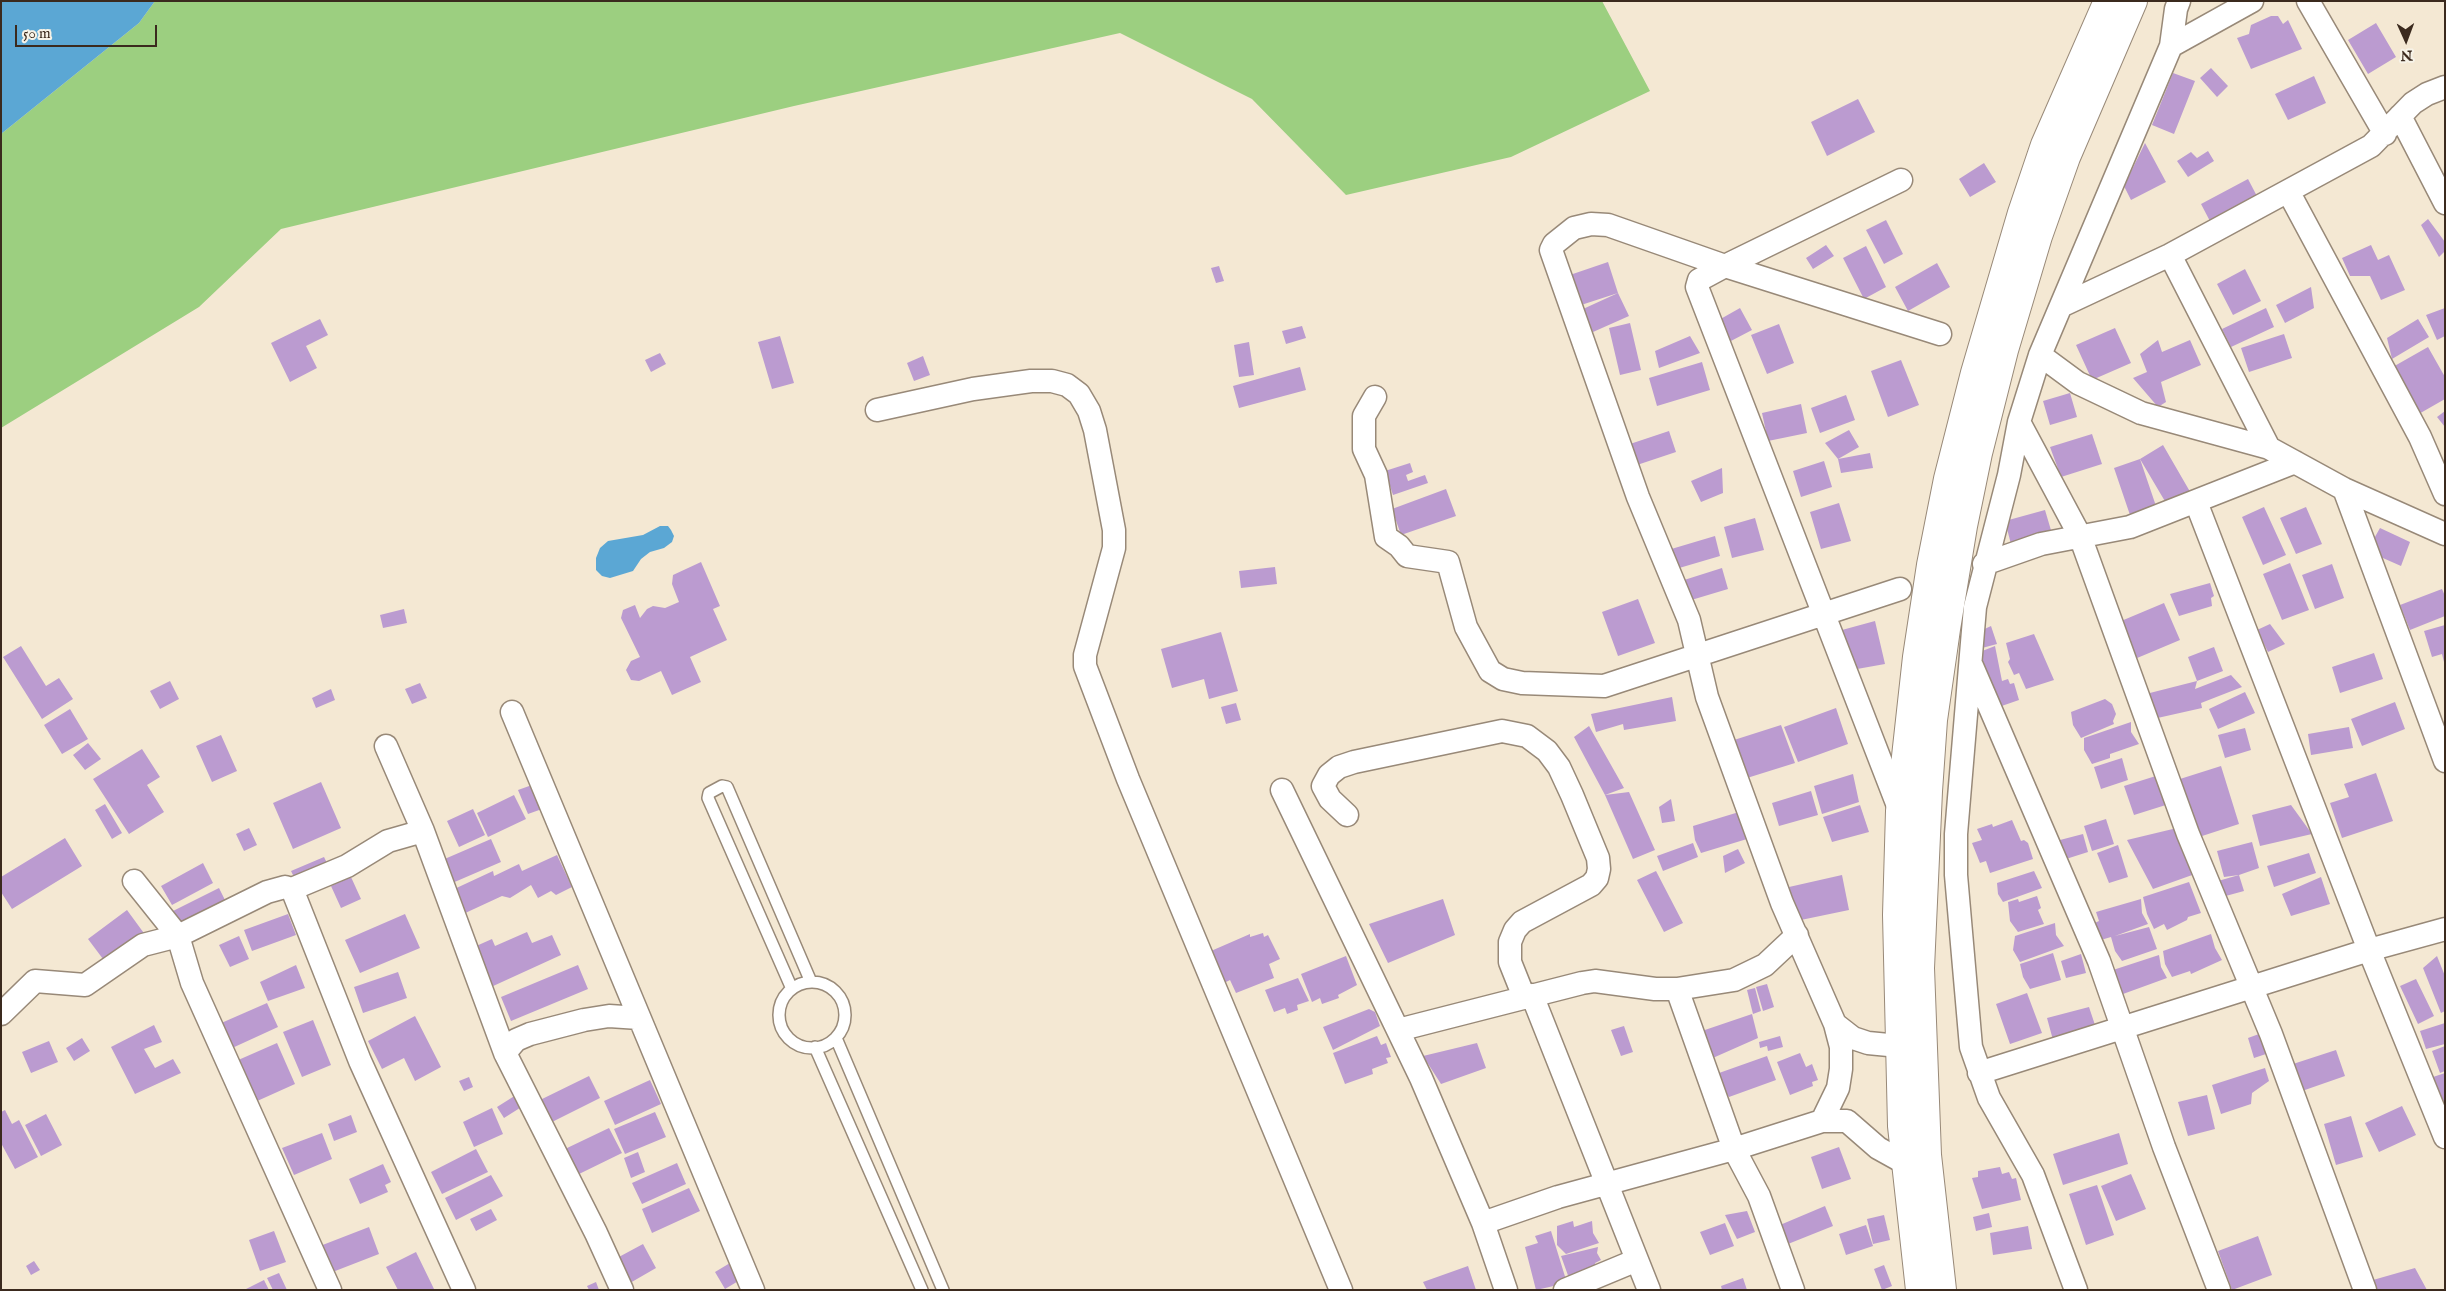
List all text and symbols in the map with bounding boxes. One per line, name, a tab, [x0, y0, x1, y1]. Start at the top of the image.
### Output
scale bar	[18, 15, 160, 47]
north arrow	[2381, 15, 2431, 65]
text: 50 m	[23, 24, 51, 43]
text: N	[2400, 46, 2413, 64]

